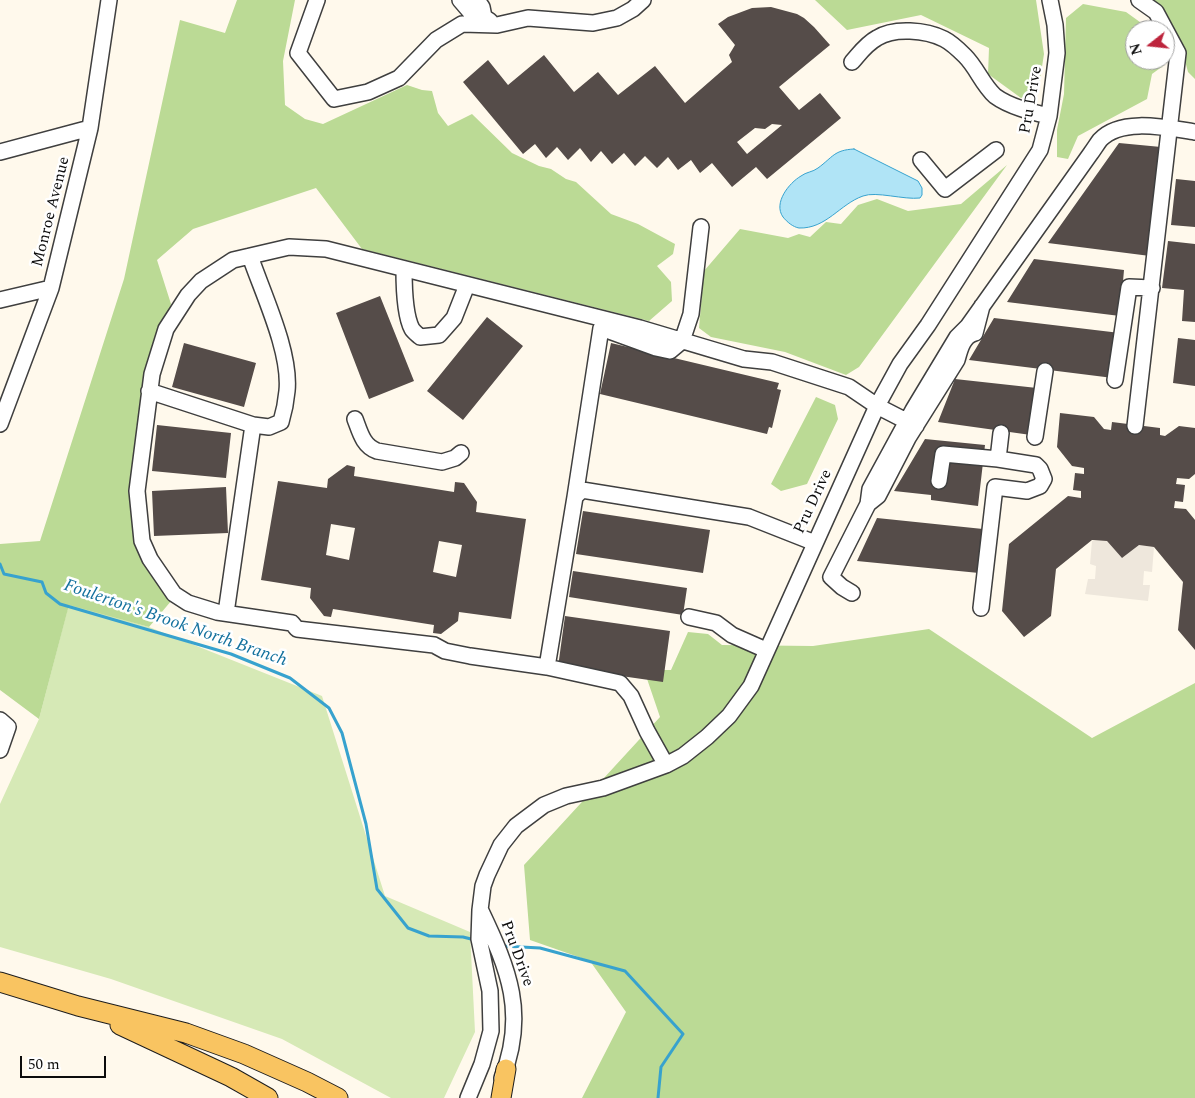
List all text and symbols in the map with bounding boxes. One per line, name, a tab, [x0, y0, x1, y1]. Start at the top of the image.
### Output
north arrow	[1125, 20, 1175, 70]
text: N	[1124, 41, 1148, 57]
street label: Pru Drive	[1017, 65, 1047, 135]
street label: Monroe Avenue	[29, 155, 75, 269]
street label: Pru Drive	[791, 467, 837, 537]
water label: Foulerton's Brook North Branch	[61, 576, 289, 672]
street label: Pru Drive	[495, 919, 537, 989]
scale bar	[22, 1046, 109, 1078]
text: 50 m	[28, 1053, 60, 1076]

